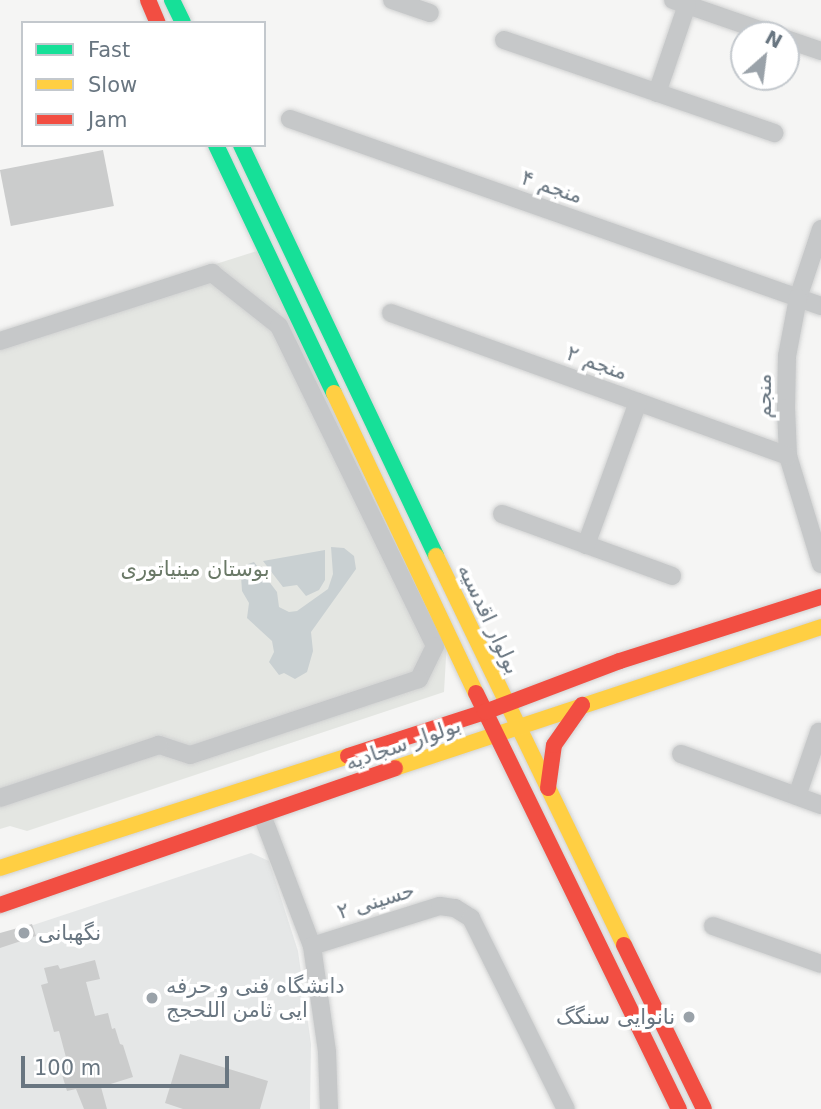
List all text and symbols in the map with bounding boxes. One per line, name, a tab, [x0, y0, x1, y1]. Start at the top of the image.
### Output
legend	[21, 21, 266, 147]
north arrow	[730, 21, 800, 91]
text: N	[762, 26, 786, 53]
text: Fast	[88, 38, 130, 62]
text: Slow	[88, 73, 137, 97]
text: Jam	[88, 108, 128, 132]
street label: منجم ۴	[518, 165, 586, 209]
street label: منجم ۲	[563, 340, 631, 386]
street label: منجم	[751, 373, 777, 419]
park label: بوستان مینیاتوری	[120, 556, 270, 582]
street label: بولوار اقدسیه	[453, 560, 525, 678]
street label: بولوار سجادیه	[342, 712, 464, 776]
street label: حسینی ۲	[334, 877, 418, 925]
place label: نگهبانی	[38, 920, 101, 946]
marker: نگهبانی	[16, 925, 32, 941]
place label: دانشگاه فنی و حرفه ایی ثامن اللحجج	[166, 973, 345, 1023]
marker: دانشگاه فنی و حرفه ایی ثامن اللحجج	[144, 990, 160, 1006]
place label: نانوایی سنگگ	[556, 1004, 675, 1030]
marker: نانوایی سنگگ	[681, 1009, 697, 1025]
scale bar	[24, 1042, 233, 1086]
text: 100 m	[34, 1056, 101, 1080]

